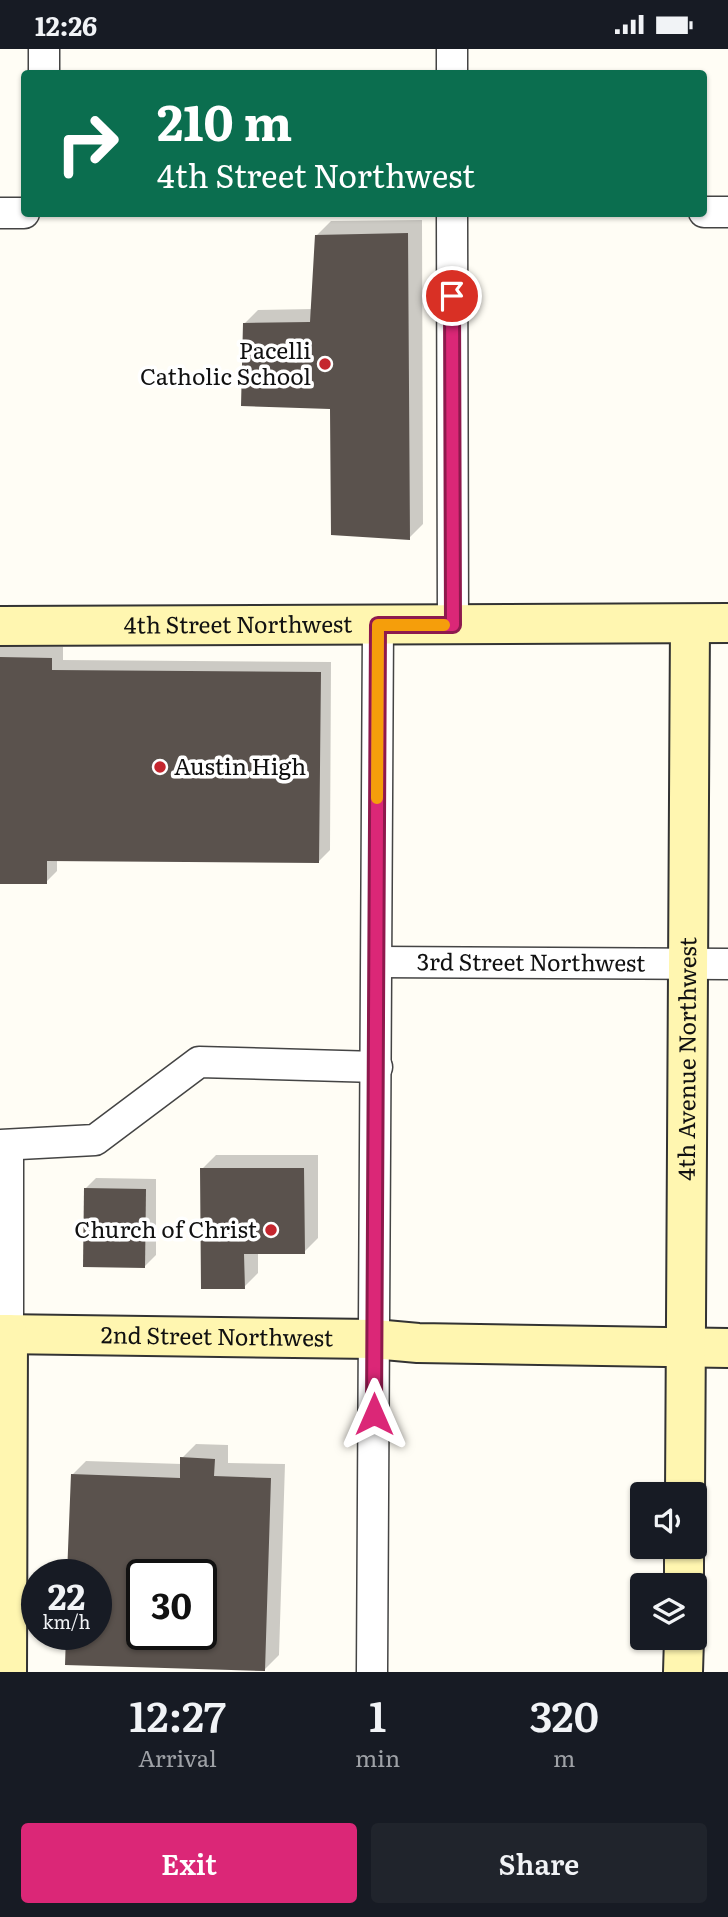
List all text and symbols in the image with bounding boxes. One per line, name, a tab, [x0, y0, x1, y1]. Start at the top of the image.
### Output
text: 12:26	[35, 5, 97, 44]
text: 210 m	[157, 83, 292, 156]
icon: right	[42, 98, 133, 189]
text: 4th Street Northwest	[157, 150, 475, 198]
pin	[422, 266, 482, 326]
icon: arrive	[433, 277, 471, 315]
place label: Pacelli Catholic School	[140, 332, 311, 392]
marker: Pacelli Catholic School	[317, 356, 333, 372]
street label: 4th Street Northwest	[124, 606, 353, 640]
place label: Austin High	[174, 748, 306, 782]
marker: Austin High	[152, 759, 168, 775]
street label: 4th Avenue Northwest	[668, 936, 703, 1181]
street label: 3rd Street Northwest	[417, 943, 646, 979]
place label: Church of Christ	[74, 1211, 258, 1245]
marker: Church of Christ	[263, 1222, 279, 1238]
street label: 2nd Street Northwest	[101, 1316, 334, 1353]
position arrow	[337, 1377, 411, 1451]
map controls	[630, 1482, 707, 1650]
button: sound	[630, 1482, 707, 1559]
speed limit sign: 30	[126, 1559, 217, 1650]
text: 22	[48, 1569, 85, 1621]
button: layers	[630, 1573, 707, 1650]
text: km/h	[43, 1608, 90, 1635]
text: 12:27	[129, 1683, 226, 1745]
text: 1	[369, 1683, 386, 1745]
text: 320	[529, 1683, 599, 1745]
text: Arrival	[138, 1740, 217, 1774]
text: min	[355, 1740, 400, 1774]
text: m	[553, 1740, 575, 1774]
button: Exit	[21, 1823, 357, 1903]
button: Share	[371, 1823, 707, 1903]

